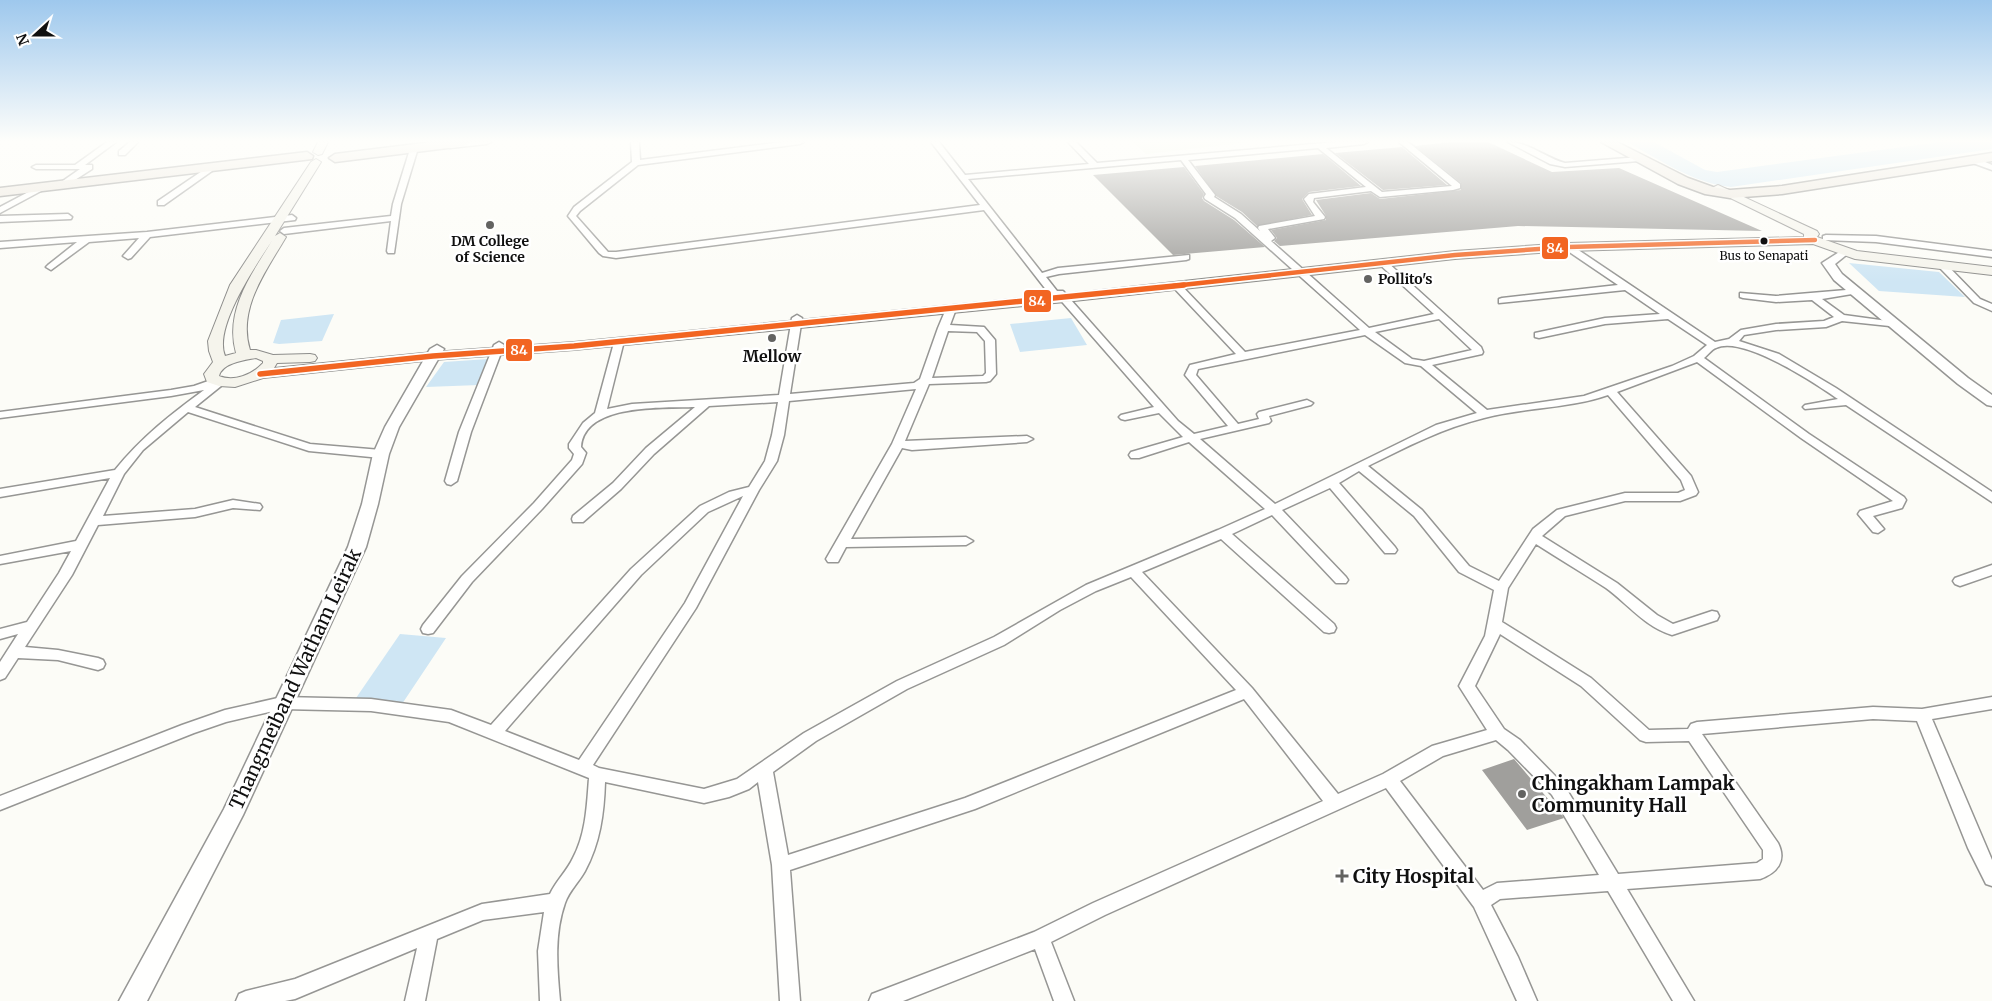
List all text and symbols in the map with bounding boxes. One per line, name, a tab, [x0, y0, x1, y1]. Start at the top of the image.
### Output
north arrow	[10, 10, 60, 60]
text: N	[12, 31, 33, 48]
marker: DM College of Science	[484, 219, 496, 231]
place label: DM College of Science	[451, 232, 529, 266]
line badge: 84	[1541, 236, 1569, 260]
marker: Bus to Senapati	[1759, 236, 1769, 246]
text: 84	[1546, 239, 1564, 257]
place label: Bus to Senapati	[1720, 248, 1809, 263]
place label: Pollito's	[1378, 270, 1433, 288]
marker: Pollito's	[1362, 273, 1374, 285]
line badge: 84	[1023, 289, 1052, 313]
text: 84	[1028, 292, 1046, 310]
marker: Mellow	[766, 332, 778, 344]
line badge: 84	[505, 338, 533, 362]
text: 84	[510, 341, 528, 359]
place label: Mellow	[743, 346, 801, 366]
street label: Thangmeiband Watham Leirak	[224, 545, 366, 813]
place label: Chingakham Lampak Community Hall	[1532, 771, 1736, 817]
marker: Chingakham Lampak Community Hall	[1516, 788, 1528, 800]
place label: City Hospital	[1353, 864, 1474, 888]
marker: City Hospital	[1335, 869, 1349, 883]

